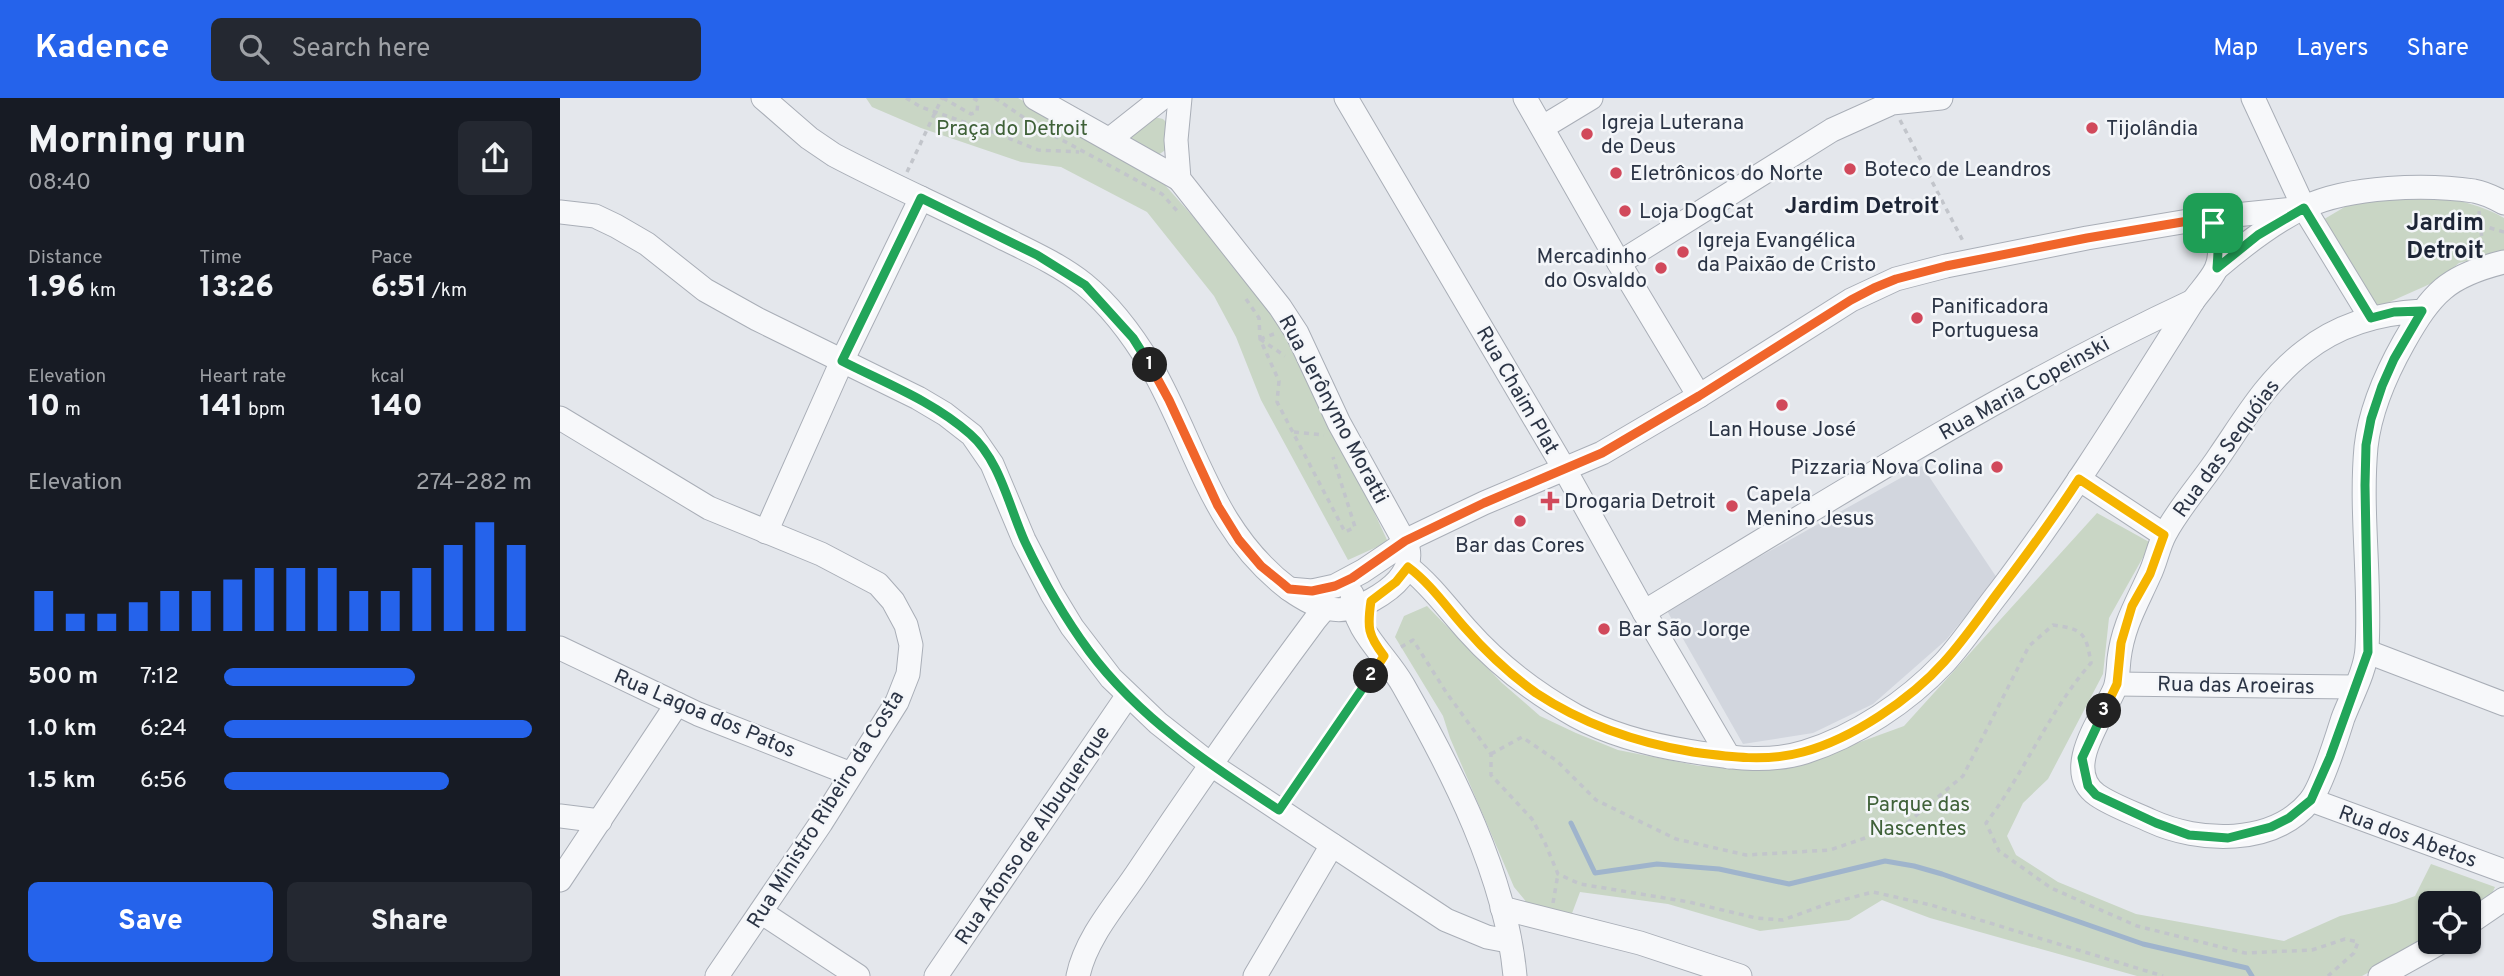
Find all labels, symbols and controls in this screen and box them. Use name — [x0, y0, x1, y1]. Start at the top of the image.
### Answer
search box — [211, 18, 701, 81]
text: Kadence — [35, 28, 169, 70]
icon: search — [235, 30, 273, 68]
text: Search here — [291, 33, 430, 66]
text: Map — [2213, 34, 2258, 64]
text: Layers — [2296, 34, 2368, 64]
text: Share — [2406, 34, 2469, 64]
place label: Igreja Luterana de Deus — [1601, 110, 1744, 161]
park label: Praça do Detroit — [936, 116, 1088, 143]
place label: Tijolândia — [2106, 116, 2198, 143]
text: Morning run — [28, 118, 246, 167]
marker: Tijolândia — [2084, 120, 2100, 136]
button: share — [458, 121, 532, 195]
marker: Igreja Luterana de Deus — [1579, 126, 1595, 142]
place label: Boteco de Leandros — [1864, 157, 2051, 184]
place label: Eletrônicos do Norte — [1630, 161, 1823, 188]
marker: Boteco de Leandros — [1842, 161, 1858, 177]
marker: Eletrônicos do Norte — [1608, 165, 1624, 181]
text: 08:40 — [28, 169, 91, 198]
district label: Jardim Detroit — [1785, 193, 1939, 222]
pin — [2183, 193, 2243, 253]
place label: Loja DogCat — [1639, 199, 1754, 226]
marker: Loja DogCat — [1617, 203, 1633, 219]
icon: arrive — [2194, 204, 2232, 242]
district label: Jardim Detroit — [2406, 209, 2484, 267]
place label: Igreja Evangélica da Paixão de Cristo — [1697, 228, 1876, 279]
place label: Mercadinho do Osvaldo — [1536, 244, 1647, 295]
marker: Igreja Evangélica da Paixão de Cristo — [1675, 244, 1691, 260]
text: Distance — [28, 246, 103, 270]
text: Time — [199, 246, 242, 270]
text: Pace — [371, 246, 412, 270]
marker: Mercadinho do Osvaldo — [1653, 260, 1669, 276]
text: 1.96 — [28, 270, 85, 307]
text: 13:26 — [199, 270, 274, 307]
text: 6:51 — [371, 270, 427, 307]
text: km — [85, 279, 116, 303]
text: /km — [427, 279, 467, 303]
place label: Panificadora Portuguesa — [1931, 294, 2048, 345]
marker: Panificadora Portuguesa — [1909, 310, 1925, 326]
street label: Rua Jerônymo Moratti — [1271, 311, 1394, 509]
street label: Rua Chaim Plat — [1469, 322, 1564, 460]
street label: Rua Maria Copeinski — [1935, 331, 2115, 447]
pin: 1 — [1132, 348, 1168, 382]
text: 1 — [1146, 352, 1153, 376]
text: Elevation — [28, 365, 106, 389]
text: Heart rate — [199, 365, 286, 389]
text: kcal — [371, 365, 404, 389]
street label: Rua das Sequóias — [2168, 374, 2287, 523]
text: 10 — [28, 389, 60, 426]
text: 141 — [199, 389, 244, 426]
text: 140 — [371, 389, 423, 426]
marker: Lan House José — [1774, 397, 1790, 413]
text: m — [60, 398, 81, 422]
text: bpm — [244, 398, 285, 422]
place label: Lan House José — [1708, 417, 1856, 444]
place label: Pizzaria Nova Colina — [1790, 455, 1983, 482]
marker: Pizzaria Nova Colina — [1989, 459, 2005, 475]
text: Elevation — [28, 469, 123, 498]
text: 274–282 m — [416, 469, 532, 498]
place label: Capela Menino Jesus — [1746, 482, 1874, 533]
place label: Drogaria Detroit — [1564, 489, 1716, 516]
marker: Drogaria Detroit — [1542, 493, 1558, 509]
marker: Capela Menino Jesus — [1724, 498, 1740, 514]
marker: Bar das Cores — [1512, 513, 1528, 529]
place label: Bar das Cores — [1455, 533, 1585, 560]
place label: Bar São Jorge — [1618, 617, 1750, 644]
marker: Bar São Jorge — [1596, 621, 1612, 637]
pin: 2 — [1354, 658, 1388, 694]
text: 500 m — [28, 663, 98, 692]
text: 7:12 — [140, 663, 179, 692]
text: 2 — [1365, 663, 1376, 687]
street label: Rua Lagoa dos Patos — [609, 664, 800, 765]
street label: Rua das Aroeiras — [2157, 672, 2315, 701]
street label: Rua Ministro Ribeiro da Costa — [742, 686, 911, 934]
pin: 3 — [2086, 694, 2122, 728]
text: 3 — [2098, 698, 2109, 722]
text: 1.0 km — [28, 715, 97, 744]
text: 6:24 — [140, 715, 187, 744]
street label: Rua Afonso de Albuquerque — [950, 721, 1117, 951]
text: 1.5 km — [28, 767, 96, 796]
text: 6:56 — [140, 767, 187, 796]
park label: Parque das Nascentes — [1866, 792, 1970, 843]
street label: Rua dos Abetos — [2335, 800, 2480, 875]
button: Save — [28, 882, 273, 962]
button: Share — [287, 882, 532, 962]
map controls — [2418, 891, 2481, 954]
button: locate — [2418, 891, 2481, 954]

